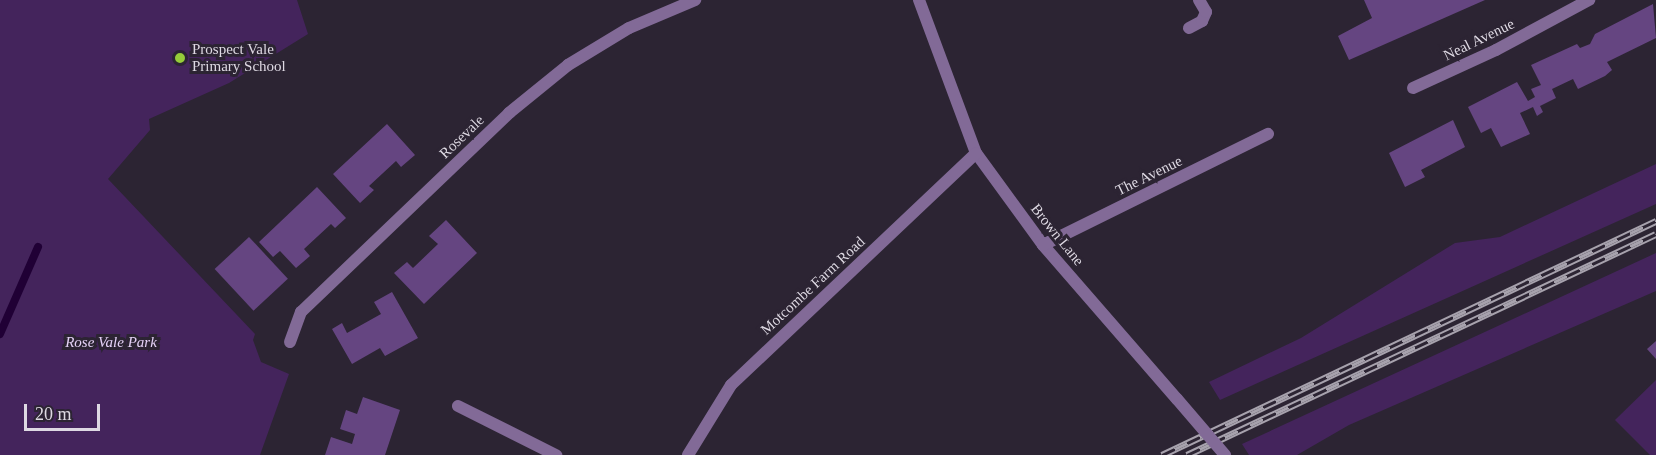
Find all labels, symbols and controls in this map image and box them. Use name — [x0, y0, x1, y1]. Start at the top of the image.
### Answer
street label: Neal Avenue — [1440, 15, 1518, 65]
place label: Prospect Vale Primary School — [192, 40, 286, 75]
marker: Prospect Vale Primary School — [173, 51, 187, 65]
street label: Rosevale — [436, 111, 488, 163]
street label: The Avenue — [1112, 152, 1186, 200]
street label: Brown Lane — [1027, 200, 1087, 270]
street label: Motcombe Farm Road — [757, 233, 869, 339]
park label: Rose Vale Park — [65, 334, 157, 352]
scale bar — [27, 392, 104, 430]
text: 20 m — [35, 404, 72, 424]

